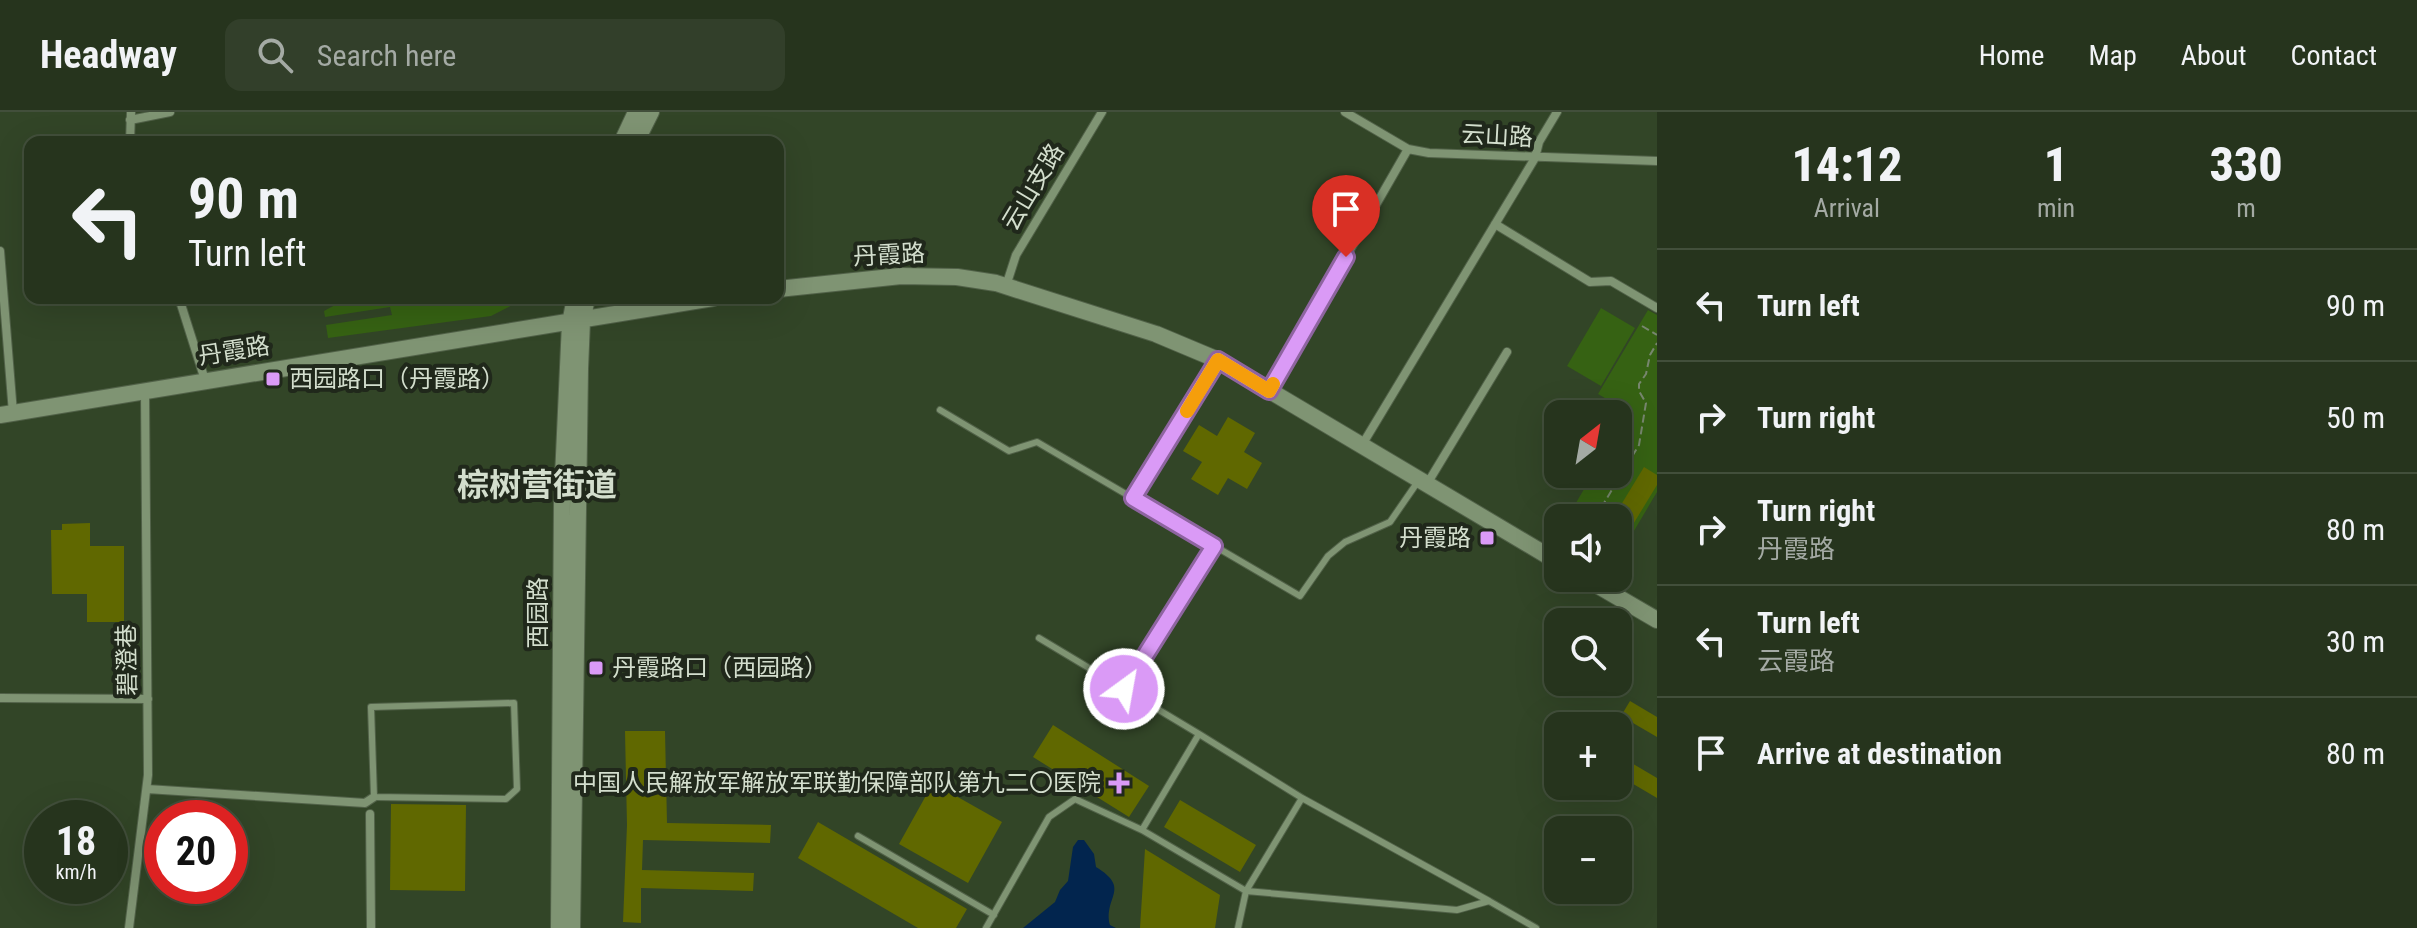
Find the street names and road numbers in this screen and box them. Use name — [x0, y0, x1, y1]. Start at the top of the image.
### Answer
street label: 云山路 — [1460, 120, 1534, 152]
street label: 云山支路 — [996, 139, 1070, 235]
street label: 丹霞路 — [852, 239, 926, 271]
street label: 丹霞路 — [196, 332, 272, 370]
street label: 西园路 — [524, 577, 552, 649]
street label: 碧澄巷 — [112, 624, 142, 696]

